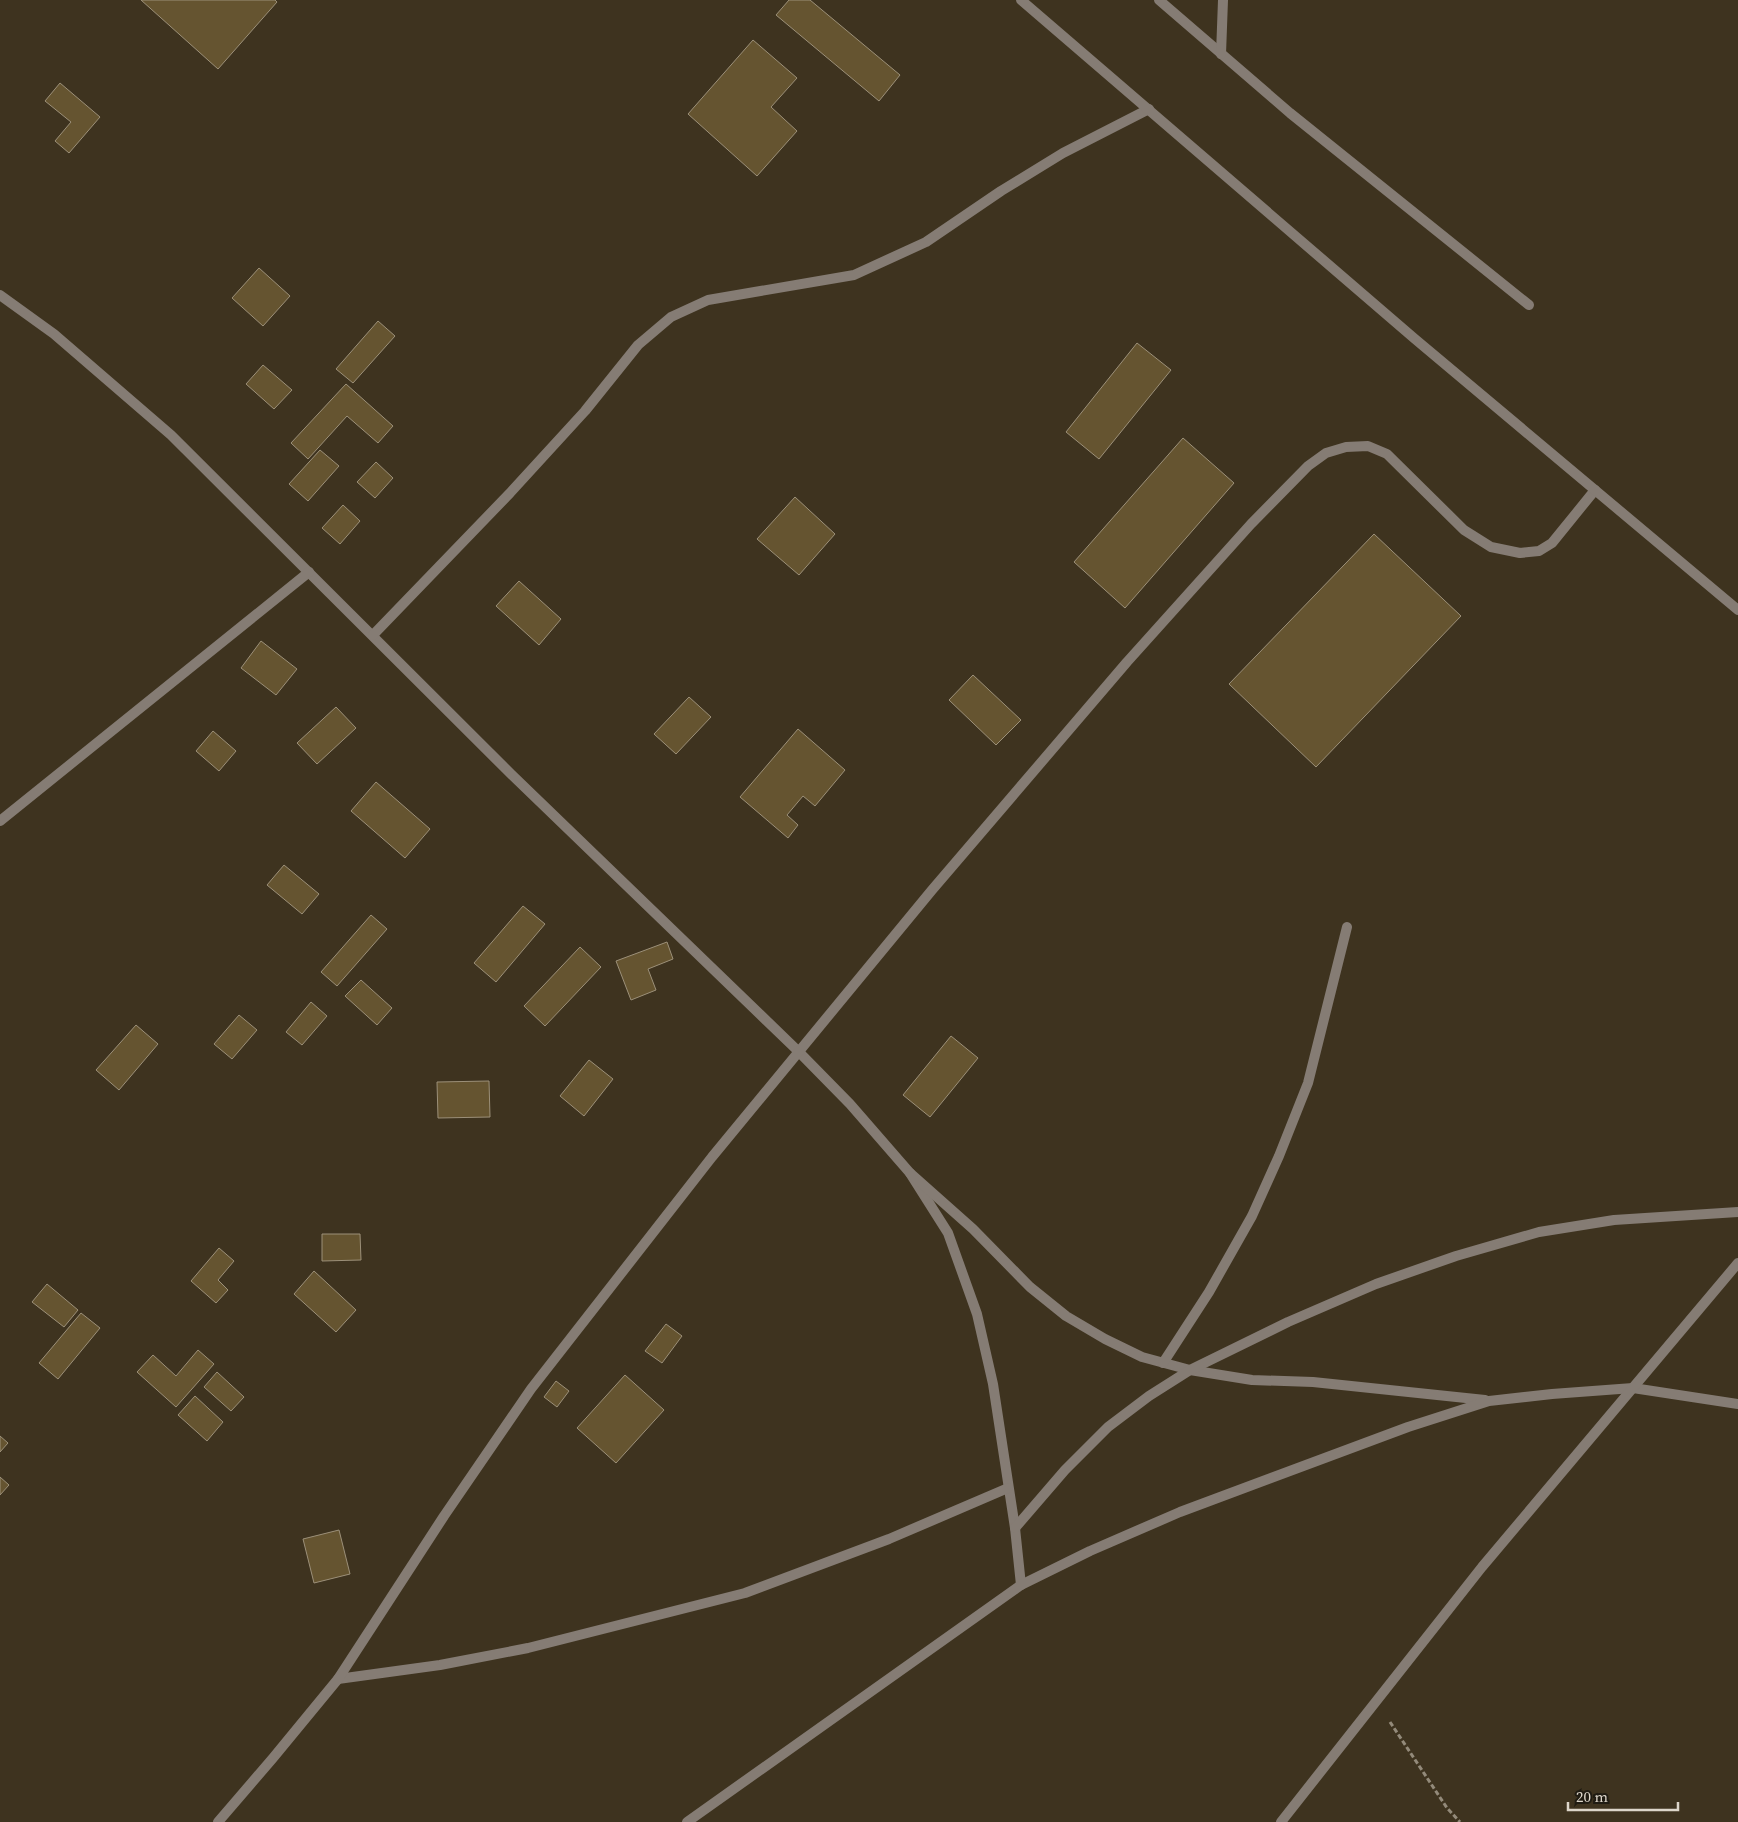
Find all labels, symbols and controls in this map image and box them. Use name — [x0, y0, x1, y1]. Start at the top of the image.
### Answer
scale bar — [1568, 1780, 1678, 1812]
text: 20 m — [1576, 1786, 1608, 1807]

